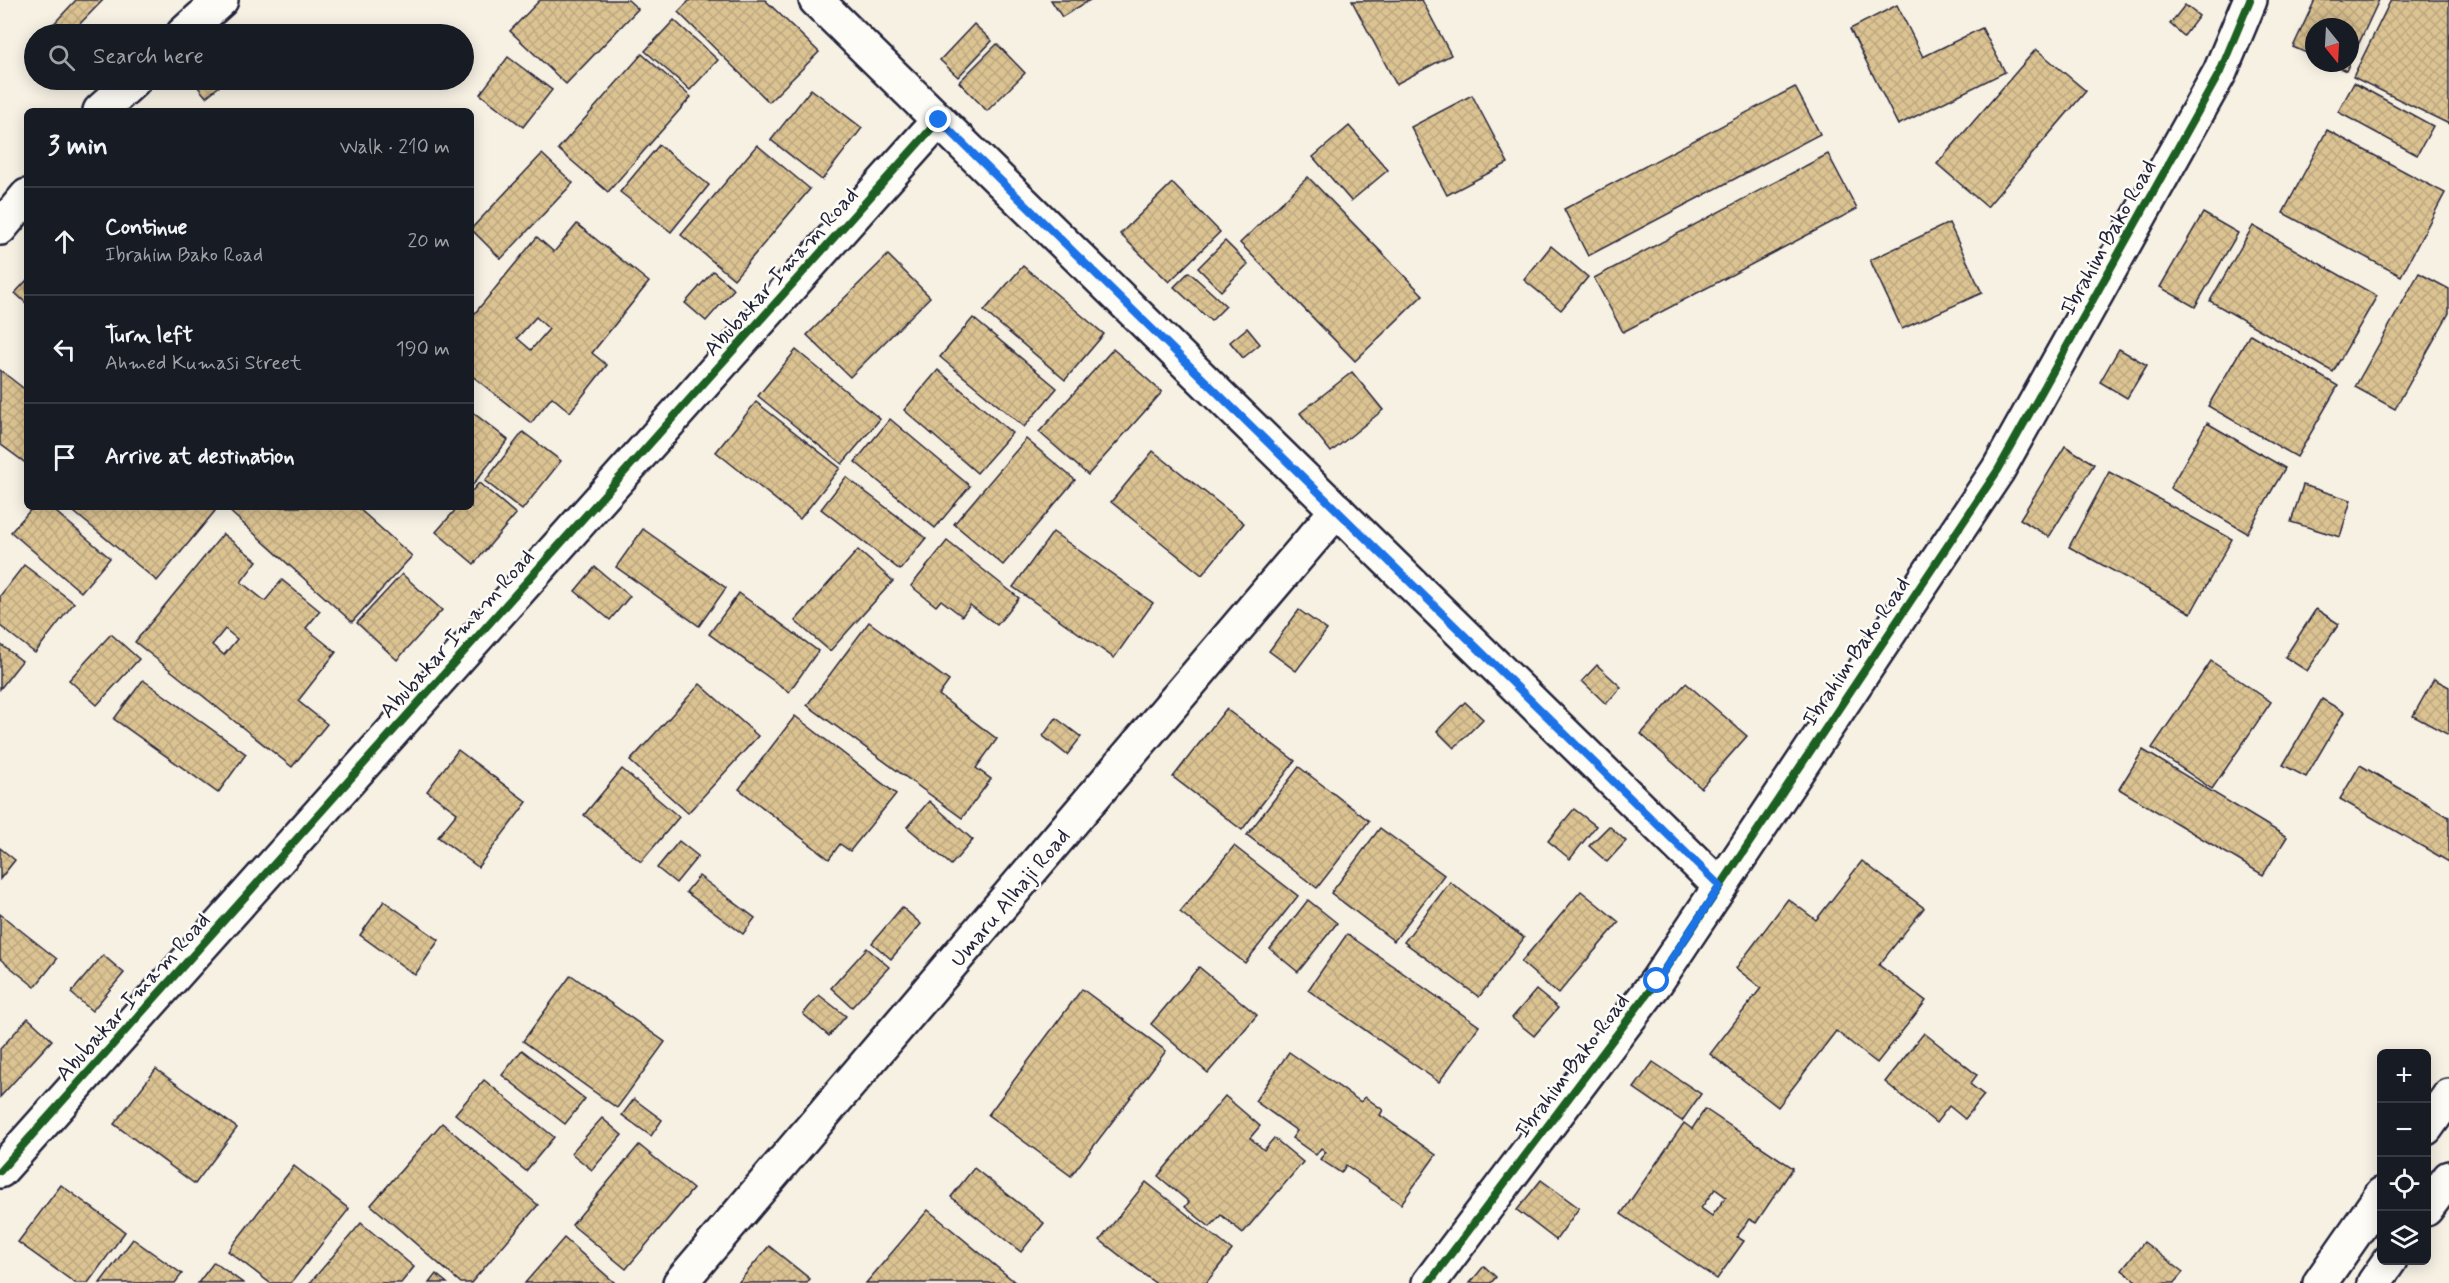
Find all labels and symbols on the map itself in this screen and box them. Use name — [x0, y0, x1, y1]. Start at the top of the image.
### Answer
north arrow — [2305, 18, 2359, 72]
route end — [925, 106, 951, 132]
street label: Ibrahim Bako Road — [2054, 155, 2163, 321]
street label: Abubakar Imam Road — [698, 182, 865, 363]
street label: Abubakar Imam Road — [374, 544, 541, 725]
street label: Ibrahim Bako Road — [1796, 572, 1917, 732]
street label: Umaru Alhaji Road — [944, 823, 1077, 973]
street label: Abubakar Imam Road — [50, 907, 217, 1088]
route start — [1643, 967, 1669, 993]
street label: Ibrahim Bako Road — [1509, 988, 1636, 1144]

